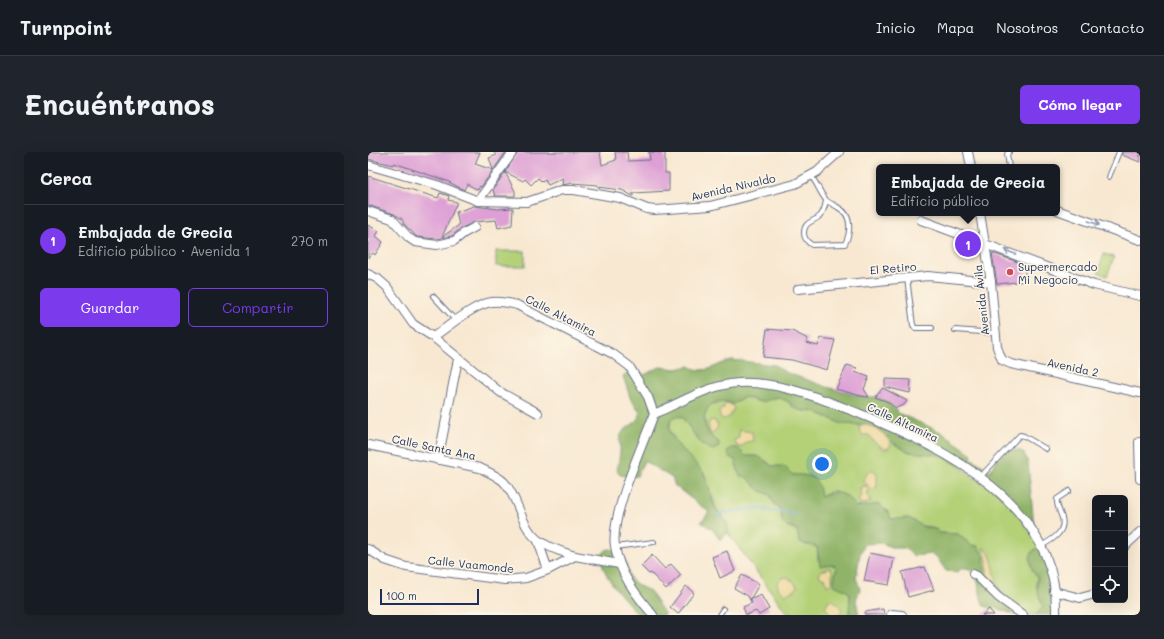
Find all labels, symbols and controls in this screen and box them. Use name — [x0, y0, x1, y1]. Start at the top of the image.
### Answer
text: Turnpoint — [20, 15, 112, 40]
text: Inicio — [876, 18, 915, 37]
text: Mapa — [937, 18, 974, 37]
text: Nosotros — [996, 18, 1058, 37]
text: Contacto — [1080, 18, 1144, 37]
button: Cómo llegar — [1020, 85, 1140, 124]
text: Encuéntranos — [24, 86, 215, 122]
popup — [876, 164, 1060, 216]
text: Cerca — [40, 167, 92, 189]
street label: Avenida Nivaldo — [689, 170, 777, 204]
text: Embajada de Grecia — [891, 172, 1045, 192]
text: Edificio público — [891, 192, 989, 209]
one-way arrow — [1087, 220, 1099, 228]
text: Embajada de Grecia — [78, 222, 233, 242]
pin: 1 — [955, 229, 981, 259]
text: 1 — [50, 232, 56, 249]
text: 270 m — [291, 232, 328, 249]
text: Edificio público · Avenida 1 — [78, 242, 250, 259]
one-way arrow — [1005, 248, 1017, 256]
street label: El Retiro — [869, 258, 917, 278]
place label: Supermercado Mi Negocio — [1018, 259, 1098, 287]
street label: Avenida Ávila — [970, 264, 992, 336]
marker: Supermercado Mi Negocio — [1005, 267, 1015, 277]
button: Guardar — [40, 288, 180, 327]
button: Compartir — [188, 288, 328, 327]
street label: Calle Altamira — [523, 291, 599, 339]
street label: Avenida 2 — [1046, 354, 1100, 380]
street label: Calle Altamira — [865, 399, 941, 445]
street label: Calle Santa Ana — [391, 431, 477, 463]
your location — [812, 454, 832, 474]
map controls — [1092, 495, 1128, 603]
button: + — [1092, 495, 1128, 531]
button: − — [1092, 531, 1128, 567]
street label: Calle Vaamonde — [427, 552, 515, 576]
button: locate — [1092, 567, 1128, 603]
scale bar — [380, 587, 479, 606]
text: 100 m — [386, 588, 417, 603]

